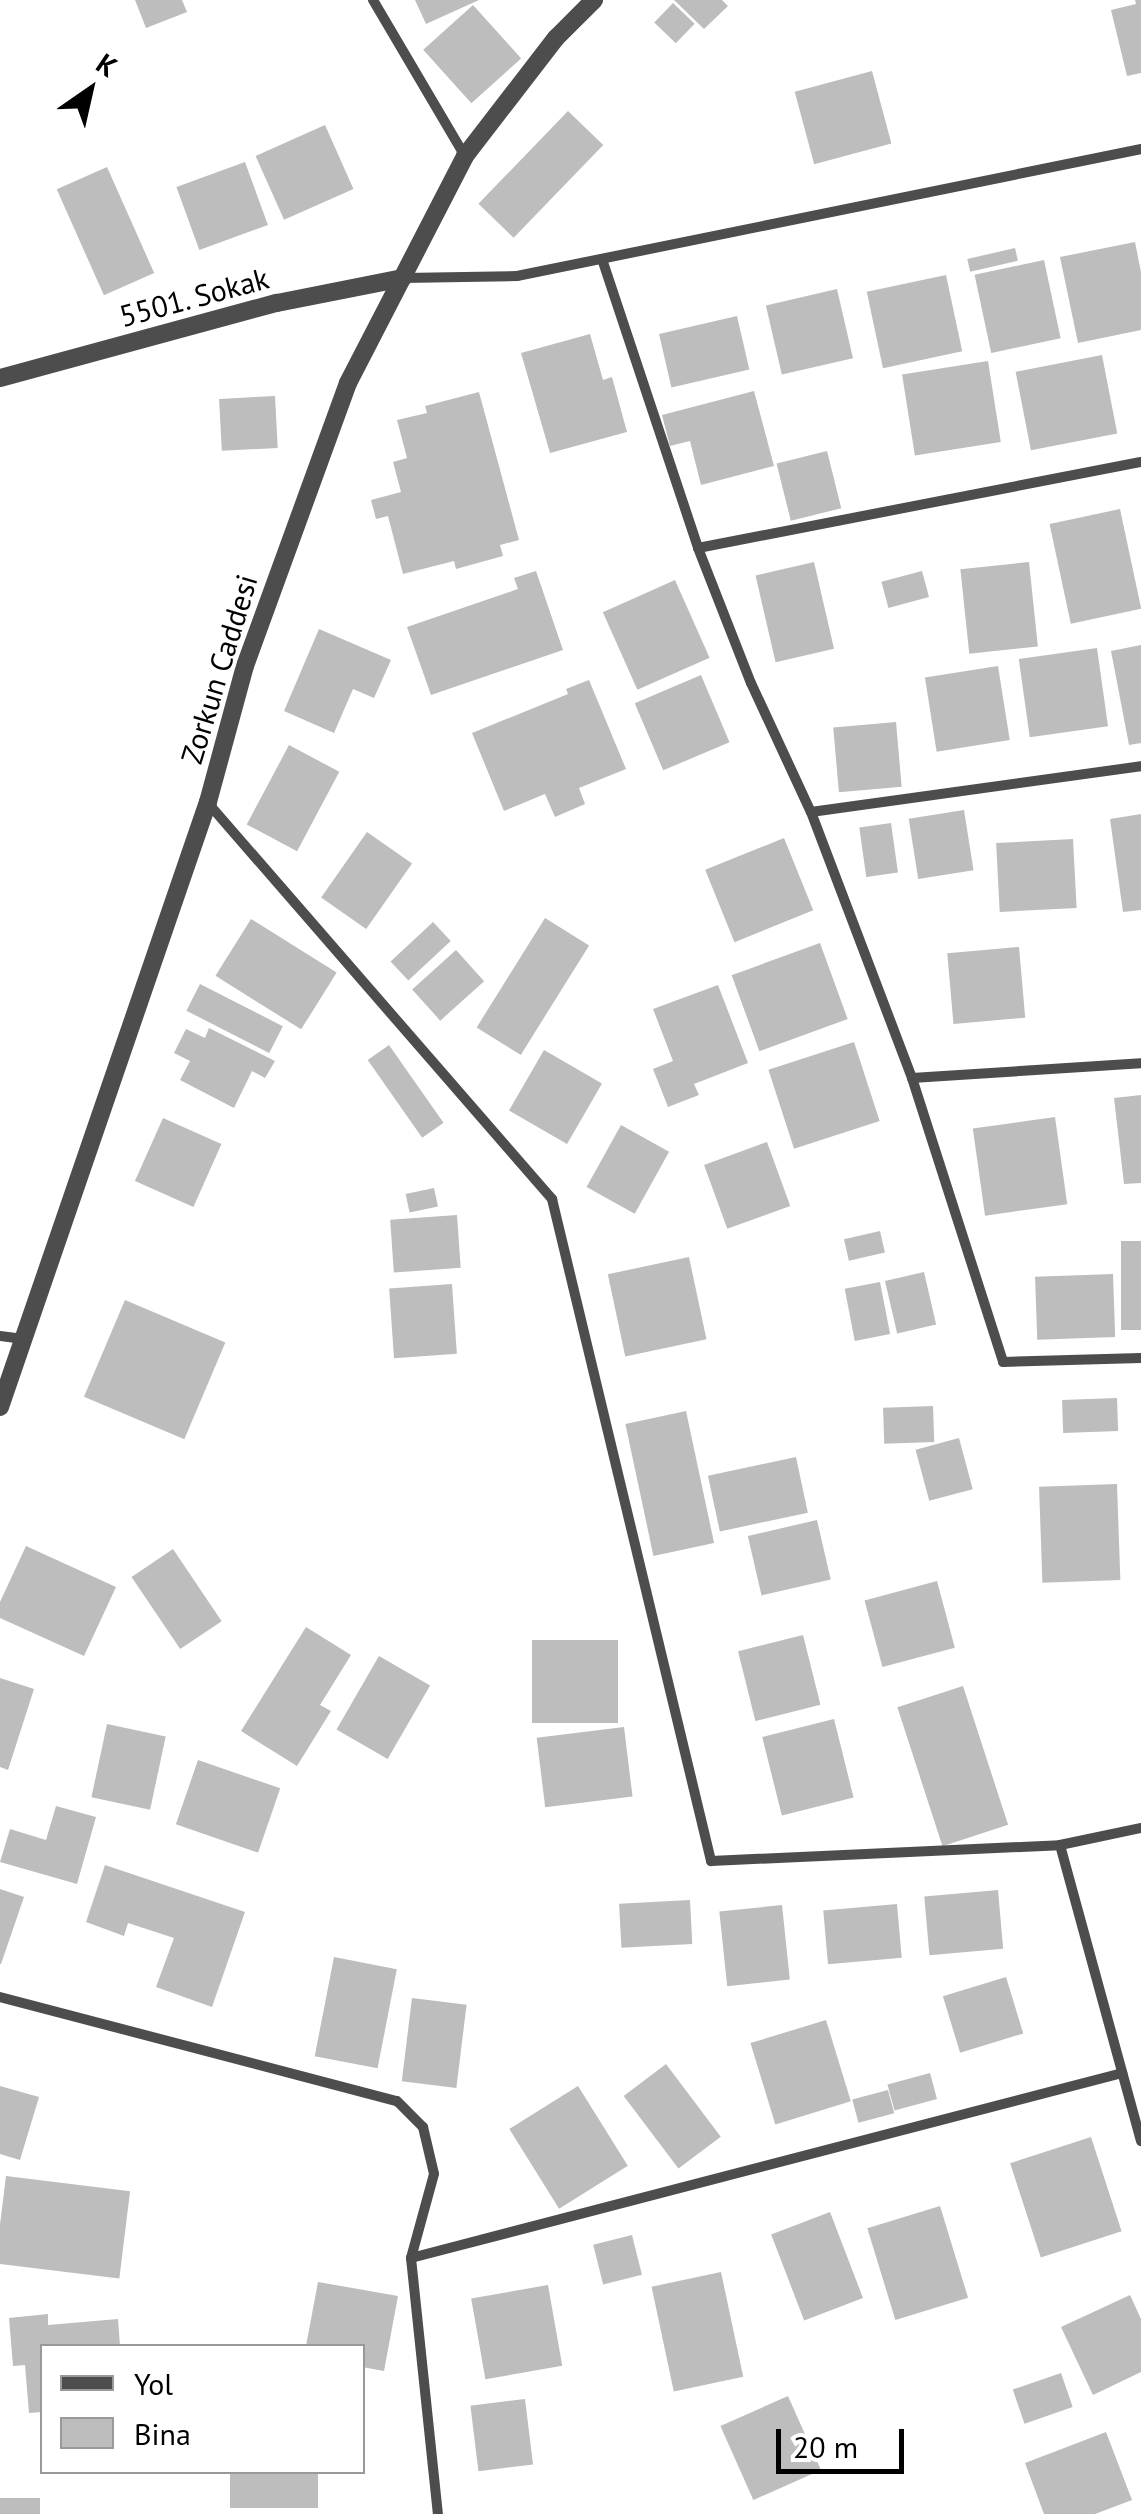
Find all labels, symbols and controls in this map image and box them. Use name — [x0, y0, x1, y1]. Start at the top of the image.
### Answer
north arrow — [40, 40, 140, 140]
text: K — [90, 45, 125, 85]
street label: 5501. Sokak — [114, 259, 274, 335]
street label: Zorkun Caddesi — [173, 570, 265, 768]
legend — [40, 2344, 365, 2474]
text: Yol — [134, 2364, 173, 2403]
scale bar — [781, 2409, 908, 2471]
text: Bina — [134, 2414, 191, 2453]
text: 20 m — [793, 2427, 858, 2466]

